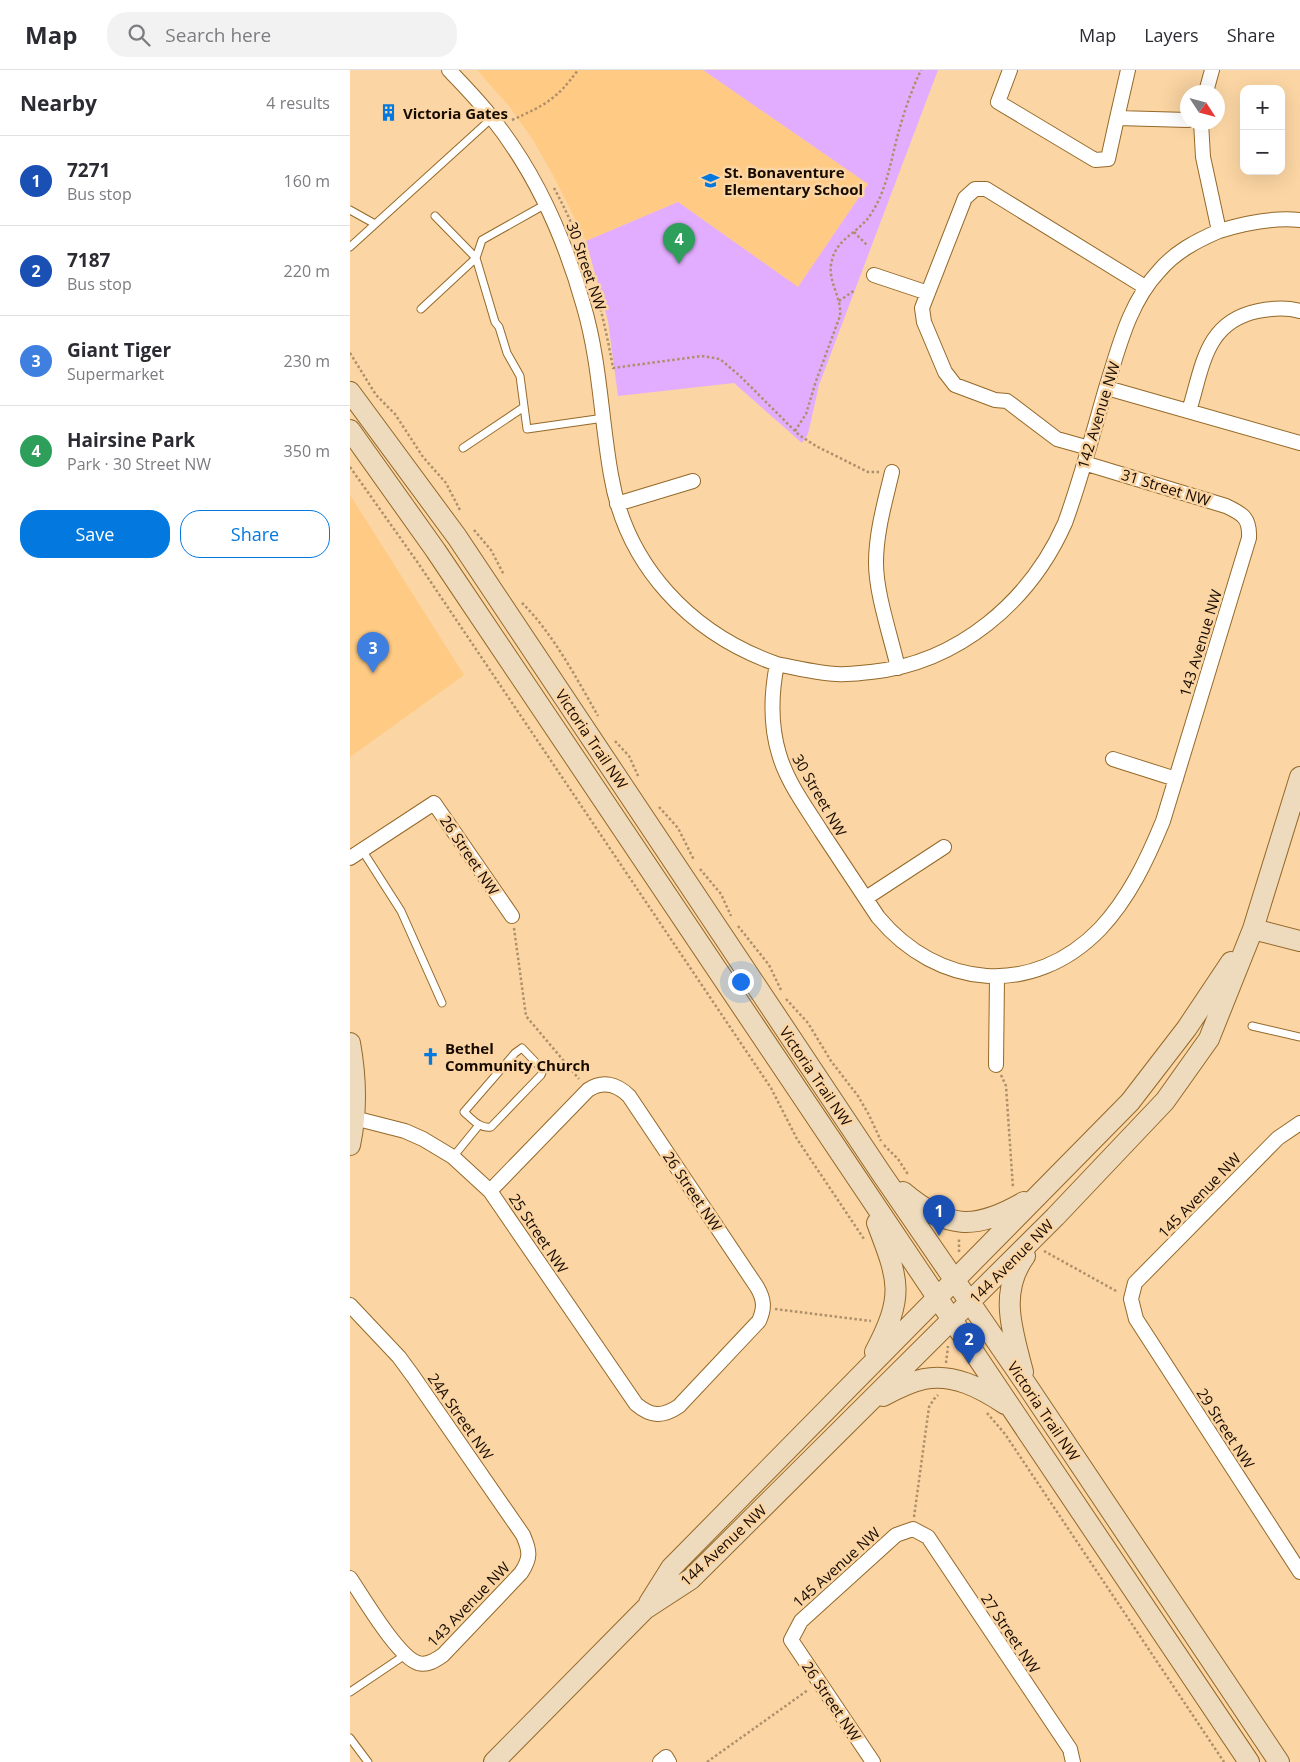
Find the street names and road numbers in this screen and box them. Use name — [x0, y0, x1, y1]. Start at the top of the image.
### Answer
street label: 30 Street NW — [563, 219, 611, 313]
street label: 142 Avenue NW — [1072, 359, 1124, 471]
street label: 31 Street NW — [1119, 464, 1213, 510]
street label: 143 Avenue NW — [1174, 587, 1226, 699]
street label: Victoria Trail NW — [551, 685, 633, 793]
street label: 30 Street NW — [788, 750, 852, 840]
street label: 26 Street NW — [436, 811, 504, 899]
street label: Victoria Trail NW — [775, 1022, 857, 1130]
street label: 26 Street NW — [659, 1147, 727, 1235]
street label: 145 Avenue NW — [1153, 1148, 1245, 1242]
street label: 25 Street NW — [505, 1189, 573, 1277]
street label: 144 Avenue NW — [965, 1215, 1057, 1307]
street label: Victoria Trail NW — [1003, 1357, 1085, 1465]
street label: 24A Street NW — [424, 1369, 498, 1463]
street label: 29 Street NW — [1193, 1384, 1260, 1472]
street label: 144 Avenue NW — [676, 1500, 770, 1590]
street label: 145 Avenue NW — [788, 1522, 884, 1612]
street label: 143 Avenue NW — [422, 1557, 514, 1651]
street label: 27 Street NW — [977, 1589, 1045, 1677]
street label: 26 Street NW — [798, 1657, 866, 1745]

